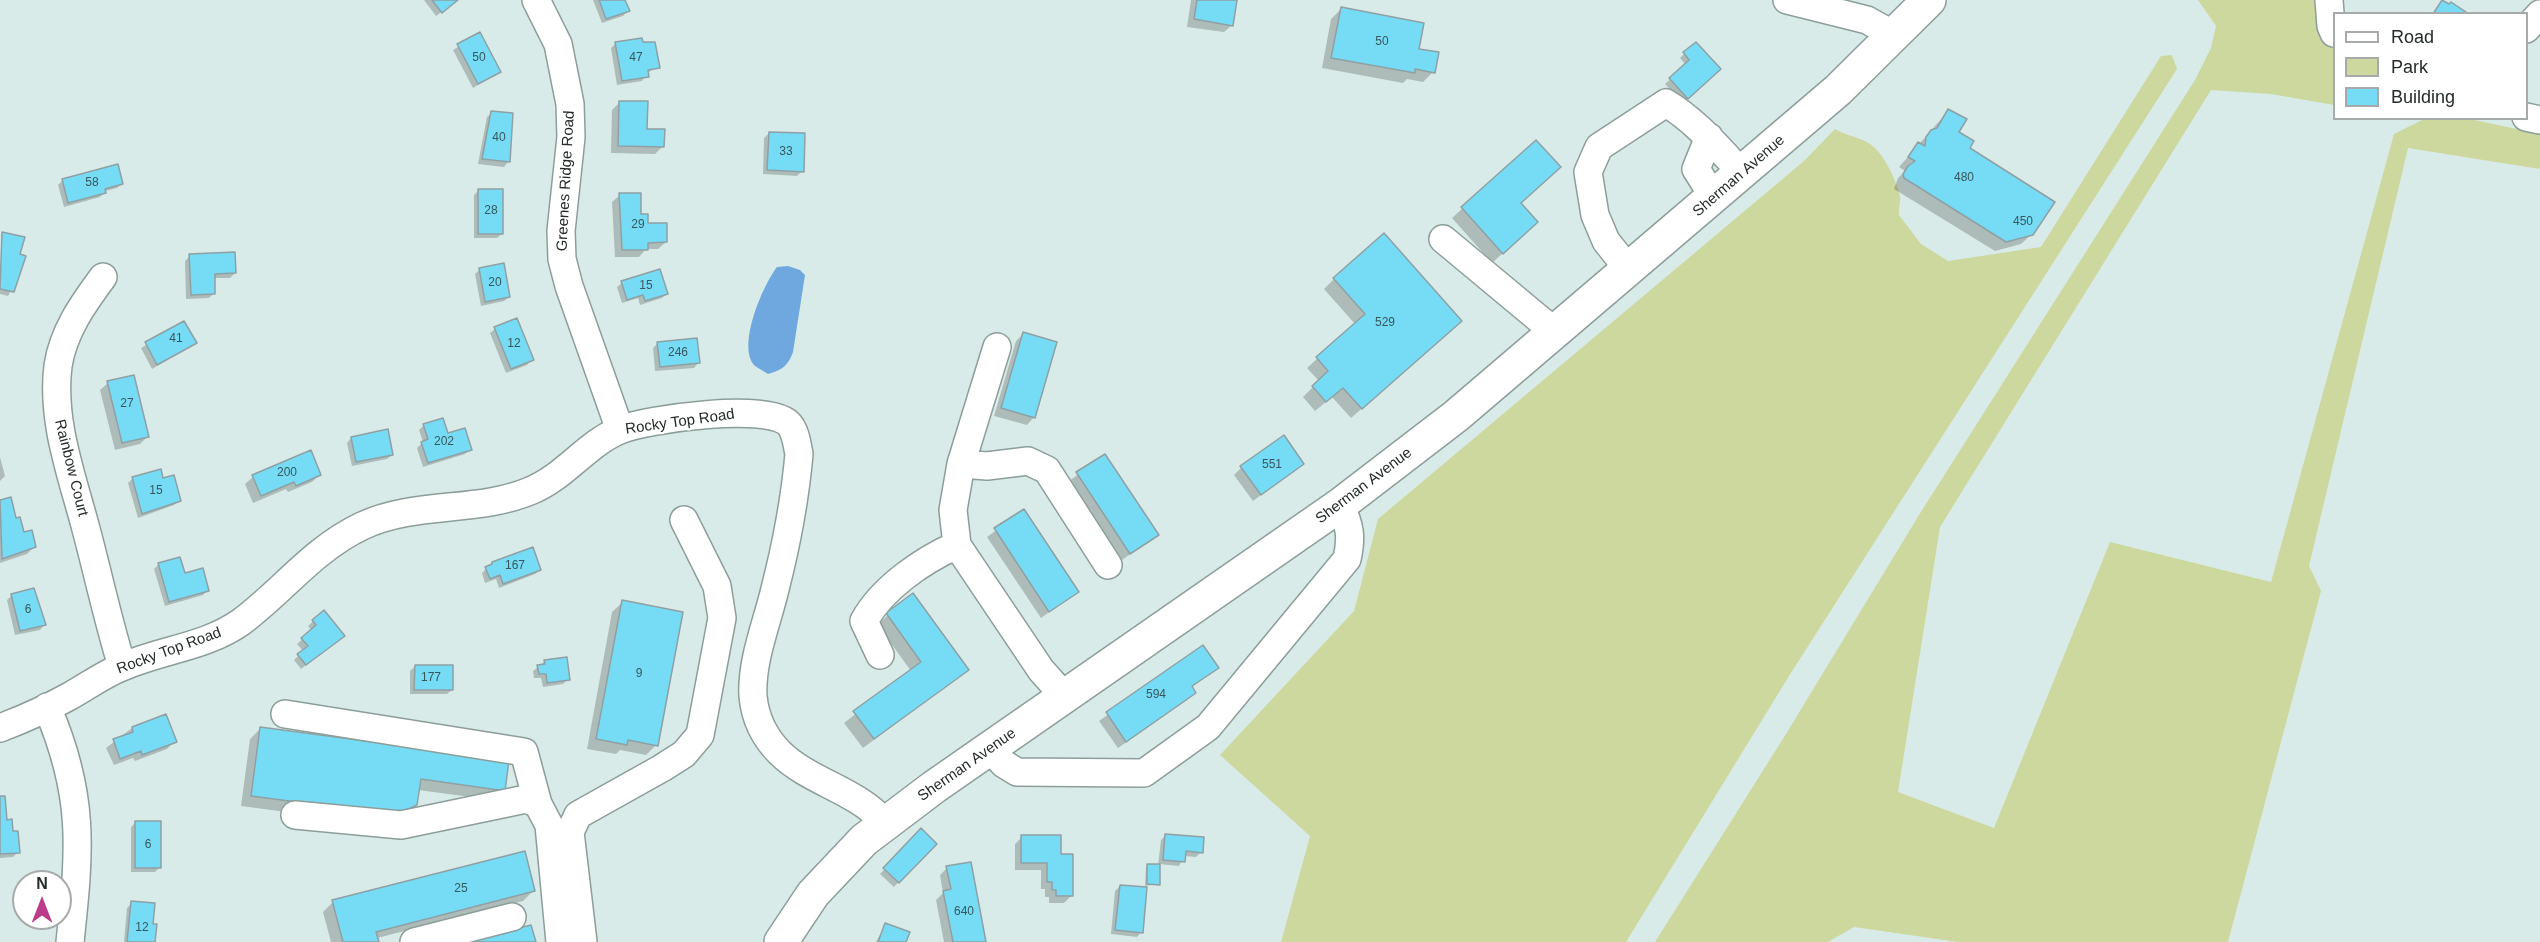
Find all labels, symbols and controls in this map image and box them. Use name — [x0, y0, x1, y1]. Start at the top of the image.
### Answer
legend — [2333, 12, 2528, 120]
text: Road — [2391, 27, 2434, 47]
house number: 50 — [1375, 35, 1389, 49]
house number: 50 — [472, 51, 486, 65]
house number: 47 — [629, 51, 643, 65]
text: Park — [2391, 57, 2428, 77]
text: Building — [2391, 87, 2455, 107]
street label: Greenes Ridge Road — [553, 110, 579, 252]
house number: 40 — [492, 131, 506, 145]
street label: Sherman Avenue — [1689, 131, 1789, 221]
house number: 33 — [779, 145, 793, 159]
house number: 480 — [1954, 171, 1974, 185]
house number: 58 — [85, 176, 99, 190]
house number: 28 — [484, 204, 498, 218]
house number: 450 — [2013, 215, 2033, 229]
house number: 29 — [631, 218, 645, 232]
house number: 20 — [488, 276, 502, 290]
house number: 15 — [639, 279, 653, 293]
house number: 529 — [1375, 316, 1395, 330]
house number: 41 — [169, 332, 183, 346]
house number: 12 — [507, 337, 521, 351]
house number: 246 — [668, 346, 688, 360]
house number: 27 — [120, 397, 134, 411]
street label: Rocky Top Road — [624, 405, 736, 439]
street label: Rainbow Court — [50, 418, 92, 518]
house number: 202 — [434, 435, 454, 449]
street label: Sherman Avenue — [1312, 444, 1416, 528]
house number: 551 — [1262, 458, 1282, 472]
house number: 200 — [277, 466, 297, 480]
house number: 15 — [149, 484, 163, 498]
house number: 167 — [505, 559, 525, 573]
house number: 6 — [25, 603, 31, 617]
street label: Rocky Top Road — [114, 624, 224, 678]
house number: 9 — [636, 667, 642, 681]
house number: 177 — [421, 671, 441, 685]
house number: 594 — [1146, 688, 1166, 702]
street label: Sherman Avenue — [914, 724, 1020, 806]
house number: 6 — [145, 838, 151, 852]
north arrow — [12, 870, 72, 930]
text: N — [36, 875, 48, 892]
house number: 25 — [454, 882, 468, 896]
house number: 640 — [954, 905, 974, 919]
house number: 12 — [135, 921, 149, 935]

